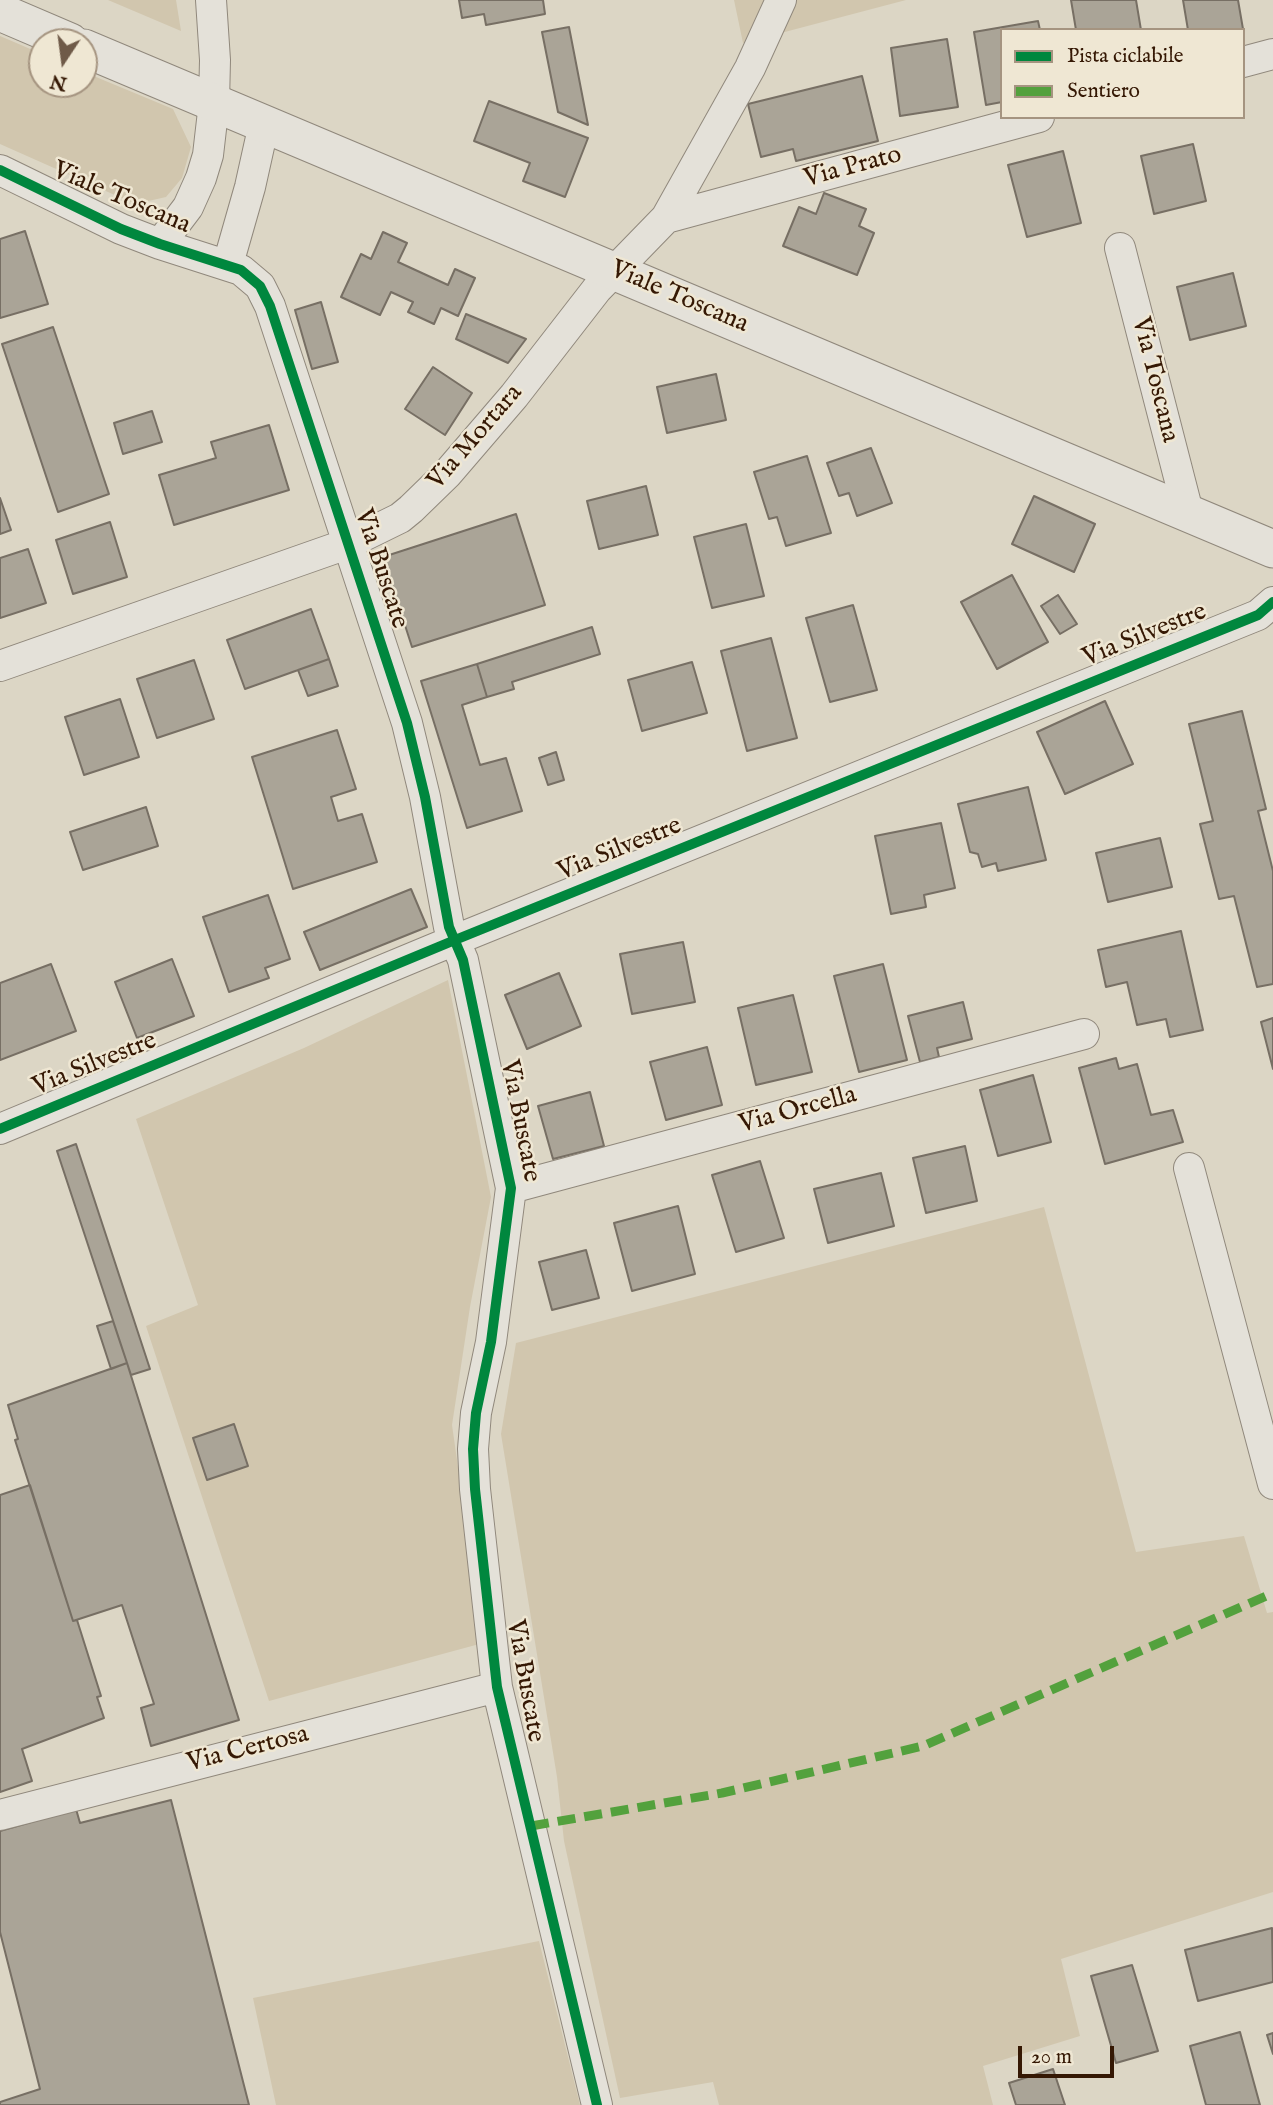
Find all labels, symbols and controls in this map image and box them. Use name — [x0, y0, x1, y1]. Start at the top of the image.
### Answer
north arrow — [28, 28, 98, 98]
legend — [1000, 28, 1245, 119]
text: Pista ciclabile — [1067, 43, 1183, 70]
text: N — [48, 68, 69, 95]
text: Sentiero — [1067, 78, 1140, 105]
street label: Via Prato — [801, 140, 905, 196]
street label: Viale Toscana — [47, 156, 195, 242]
street label: Viale Toscana — [605, 255, 753, 341]
street label: Via Toscana — [1123, 314, 1185, 446]
street label: Via Mortara — [422, 379, 530, 497]
street label: Via Buscate — [346, 505, 414, 633]
street label: Via Silvestre — [1079, 597, 1211, 675]
street label: Via Silvestre — [554, 811, 686, 889]
street label: Via Silvestre — [29, 1026, 161, 1104]
street label: Via Buscate — [492, 1057, 546, 1185]
street label: Via Orcella — [736, 1080, 860, 1142]
street label: Via Buscate — [498, 1617, 550, 1745]
street label: Via Certosa — [184, 1720, 312, 1780]
scale bar — [1021, 2032, 1117, 2076]
text: 20 m — [1031, 2044, 1072, 2071]

